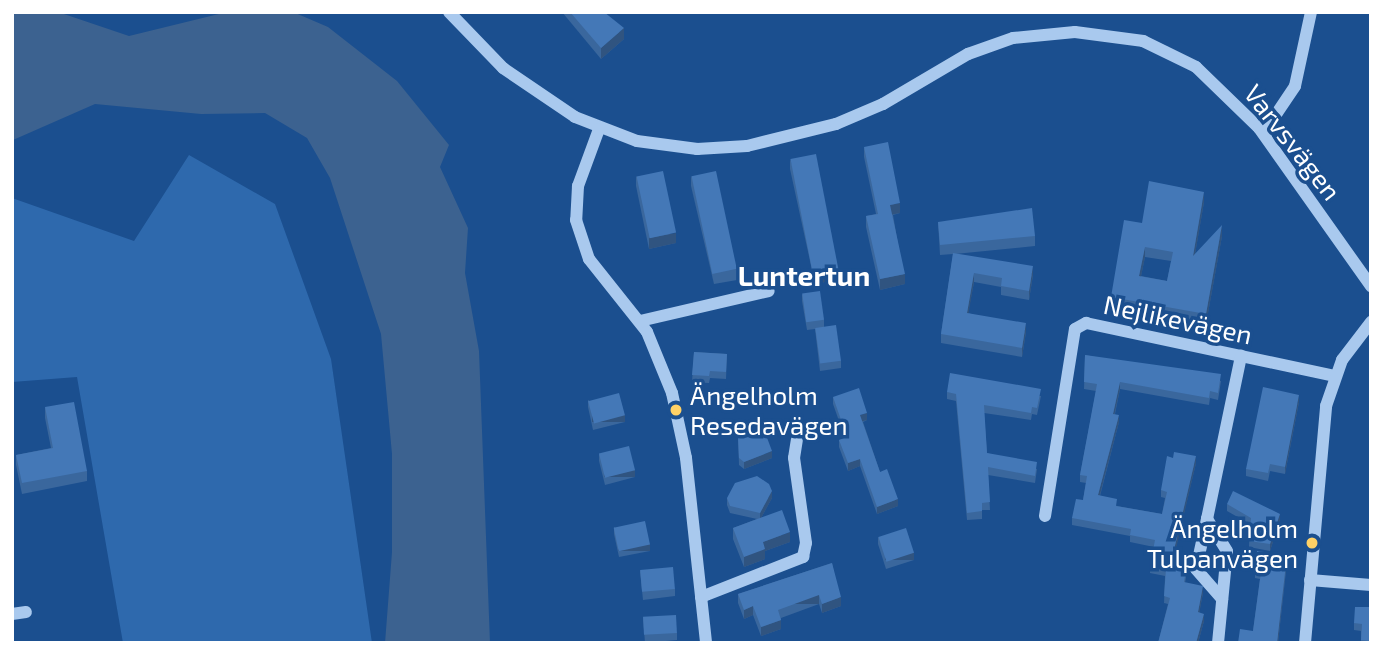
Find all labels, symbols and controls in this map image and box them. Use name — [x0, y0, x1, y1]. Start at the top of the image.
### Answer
street label: Varvsvägen — [1238, 78, 1348, 206]
district label: Luntertun — [738, 258, 870, 292]
street label: Nejlikevägen — [1101, 288, 1255, 350]
place label: Ängelholm Resedavägen — [690, 379, 848, 440]
marker: Ängelholm Resedavägen — [668, 402, 684, 418]
place label: Ängelholm Tulpanvägen — [1147, 512, 1298, 574]
marker: Ängelholm Tulpanvägen — [1304, 535, 1320, 551]

